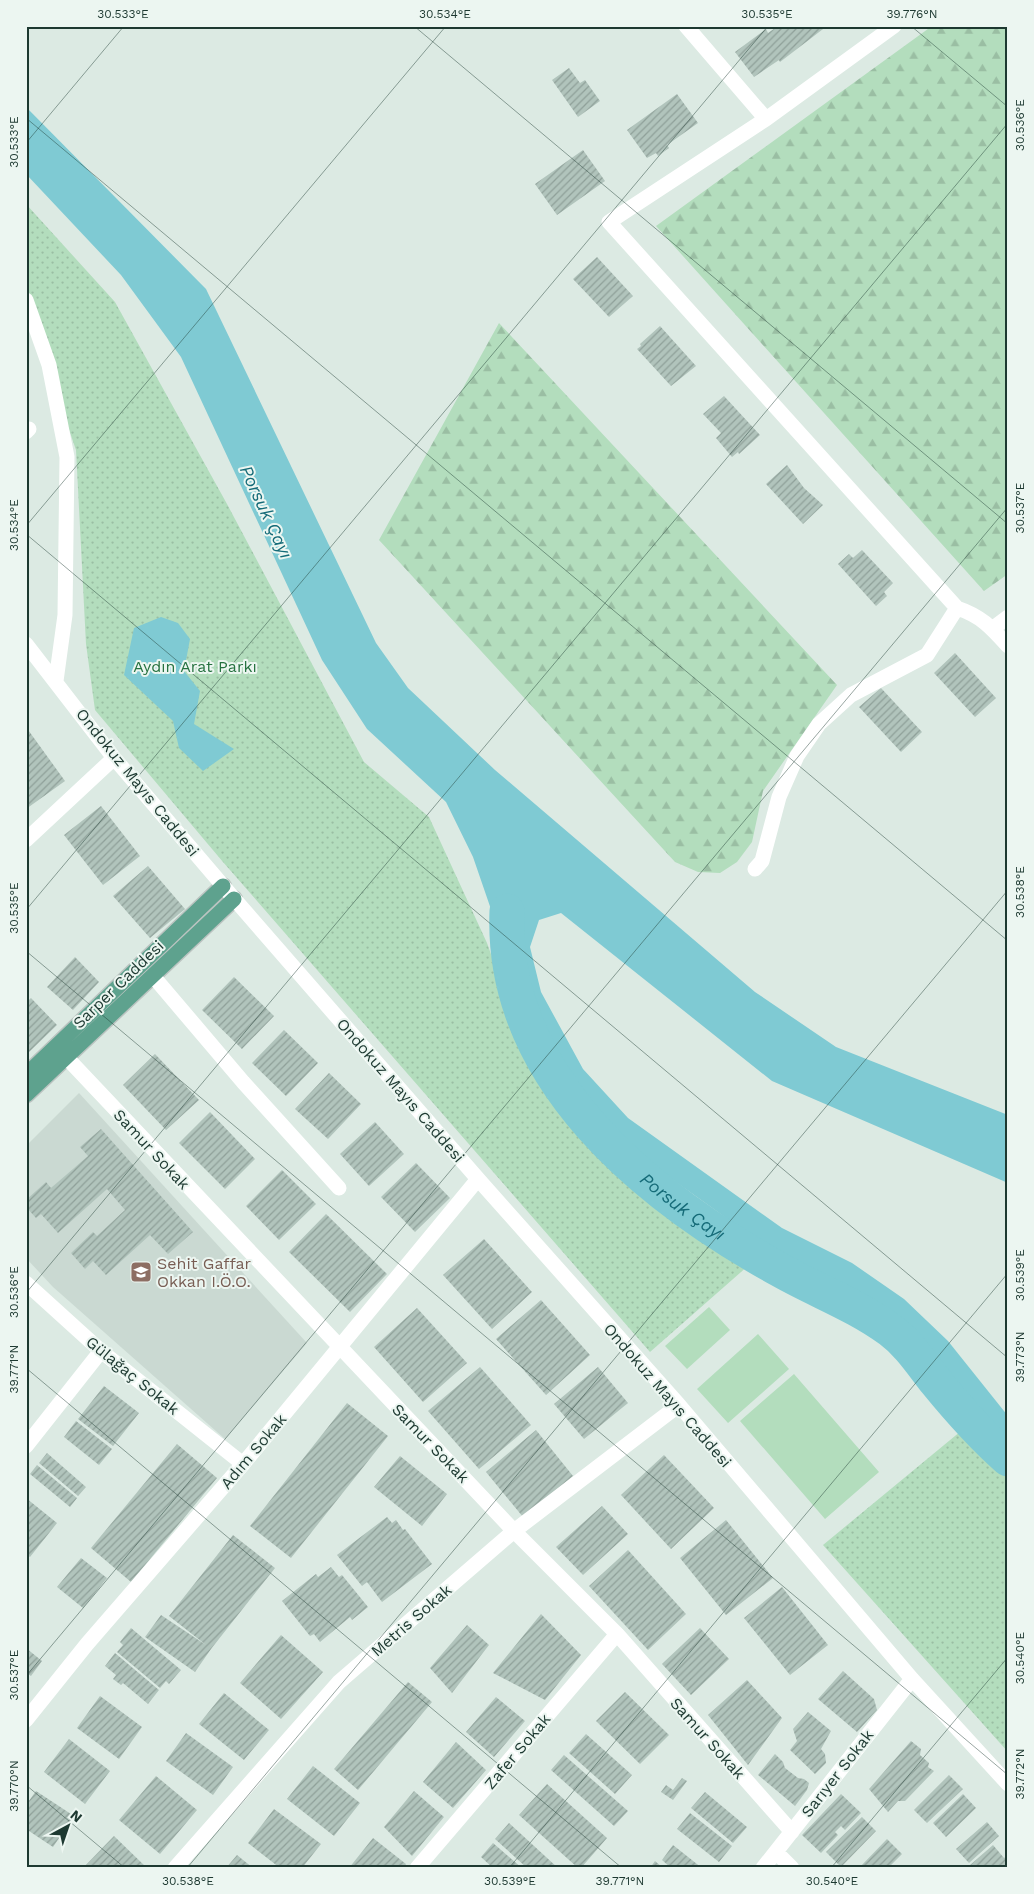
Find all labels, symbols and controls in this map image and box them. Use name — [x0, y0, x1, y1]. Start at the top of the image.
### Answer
text: 30.533°E — [97, 7, 149, 21]
text: 30.534°E — [419, 7, 471, 21]
text: 30.535°E — [741, 7, 793, 21]
text: 39.776°N — [886, 7, 938, 21]
text: 30.536°E — [1013, 99, 1027, 151]
text: 30.533°E — [7, 116, 21, 168]
water label: Porsuk Çayı — [236, 462, 297, 562]
text: 30.537°E — [1013, 482, 1027, 533]
text: 30.534°E — [7, 499, 21, 551]
park label: Aydın Arat Parkı — [133, 657, 257, 676]
street label: Ondokuz Mayıs Caddesi — [72, 704, 203, 860]
text: 30.538°E — [1013, 866, 1027, 918]
text: 30.535°E — [7, 882, 21, 934]
street label: Sarper Caddesi — [69, 936, 168, 1032]
street label: Ondokuz Mayıs Caddesi — [333, 1014, 468, 1166]
street label: Samur Sokak — [110, 1105, 194, 1193]
water label: Porsuk Çayı — [636, 1168, 729, 1245]
text: 30.539°E — [1013, 1249, 1027, 1301]
place label: Sehit Gaffar Okkan I.Ö.O. — [157, 1254, 252, 1291]
school or university icon: Sehit Gaffar Okkan I.Ö.O. — [129, 1260, 153, 1284]
text: 30.536°E — [7, 1266, 21, 1318]
street label: Ondokuz Mayıs Caddesi — [600, 1319, 735, 1471]
text: 39.773°N — [1013, 1331, 1027, 1383]
street label: Gülağaç Sokak — [82, 1332, 183, 1419]
text: 39.771°N — [7, 1345, 21, 1393]
street label: Samur Sokak — [388, 1400, 473, 1487]
street label: Adım Sokak — [216, 1410, 290, 1493]
street label: Metris Sokak — [367, 1580, 456, 1661]
text: 30.540°E — [1013, 1631, 1027, 1684]
text: 30.537°E — [7, 1649, 21, 1700]
street label: Samur Sokak — [666, 1694, 749, 1783]
street label: Zafer Sokak — [480, 1710, 555, 1793]
street label: Sarıyer Sokak — [797, 1726, 877, 1821]
text: 39.772°N — [1013, 1748, 1027, 1800]
text: 39.770°N — [7, 1760, 21, 1812]
north arrow — [42, 1802, 92, 1852]
text: N — [67, 1807, 85, 1826]
text: 30.538°E — [162, 1874, 214, 1888]
text: 30.539°E — [484, 1874, 536, 1888]
text: 39.771°N — [596, 1874, 644, 1888]
text: 30.540°E — [806, 1874, 859, 1888]

